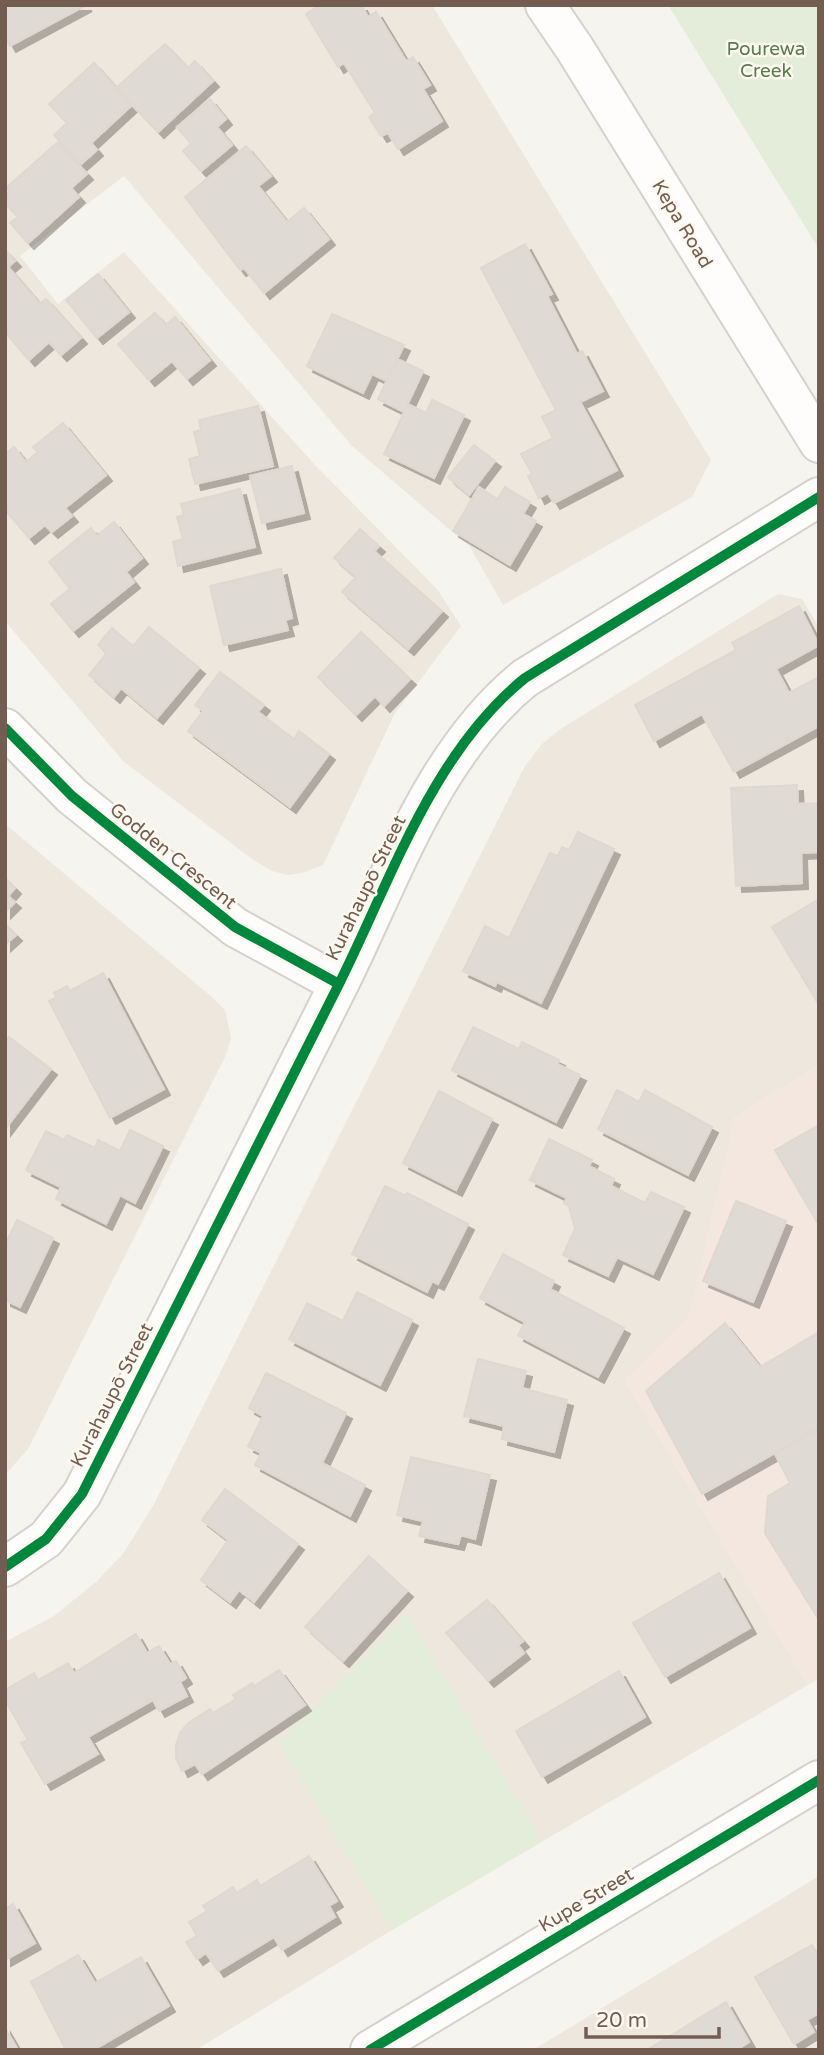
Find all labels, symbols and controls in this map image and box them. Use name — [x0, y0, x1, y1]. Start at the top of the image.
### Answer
park label: Pourewa Creek — [727, 38, 805, 82]
street label: Kepa Road — [647, 176, 717, 272]
street label: Godden Crescent — [105, 798, 241, 914]
street label: Kurahaupō Street — [321, 812, 411, 964]
street label: Kurahaupō Street — [66, 1319, 158, 1471]
street label: Kupe Street — [535, 1863, 637, 1937]
scale bar — [586, 1996, 719, 2040]
text: 20 m — [596, 2008, 647, 2033]

